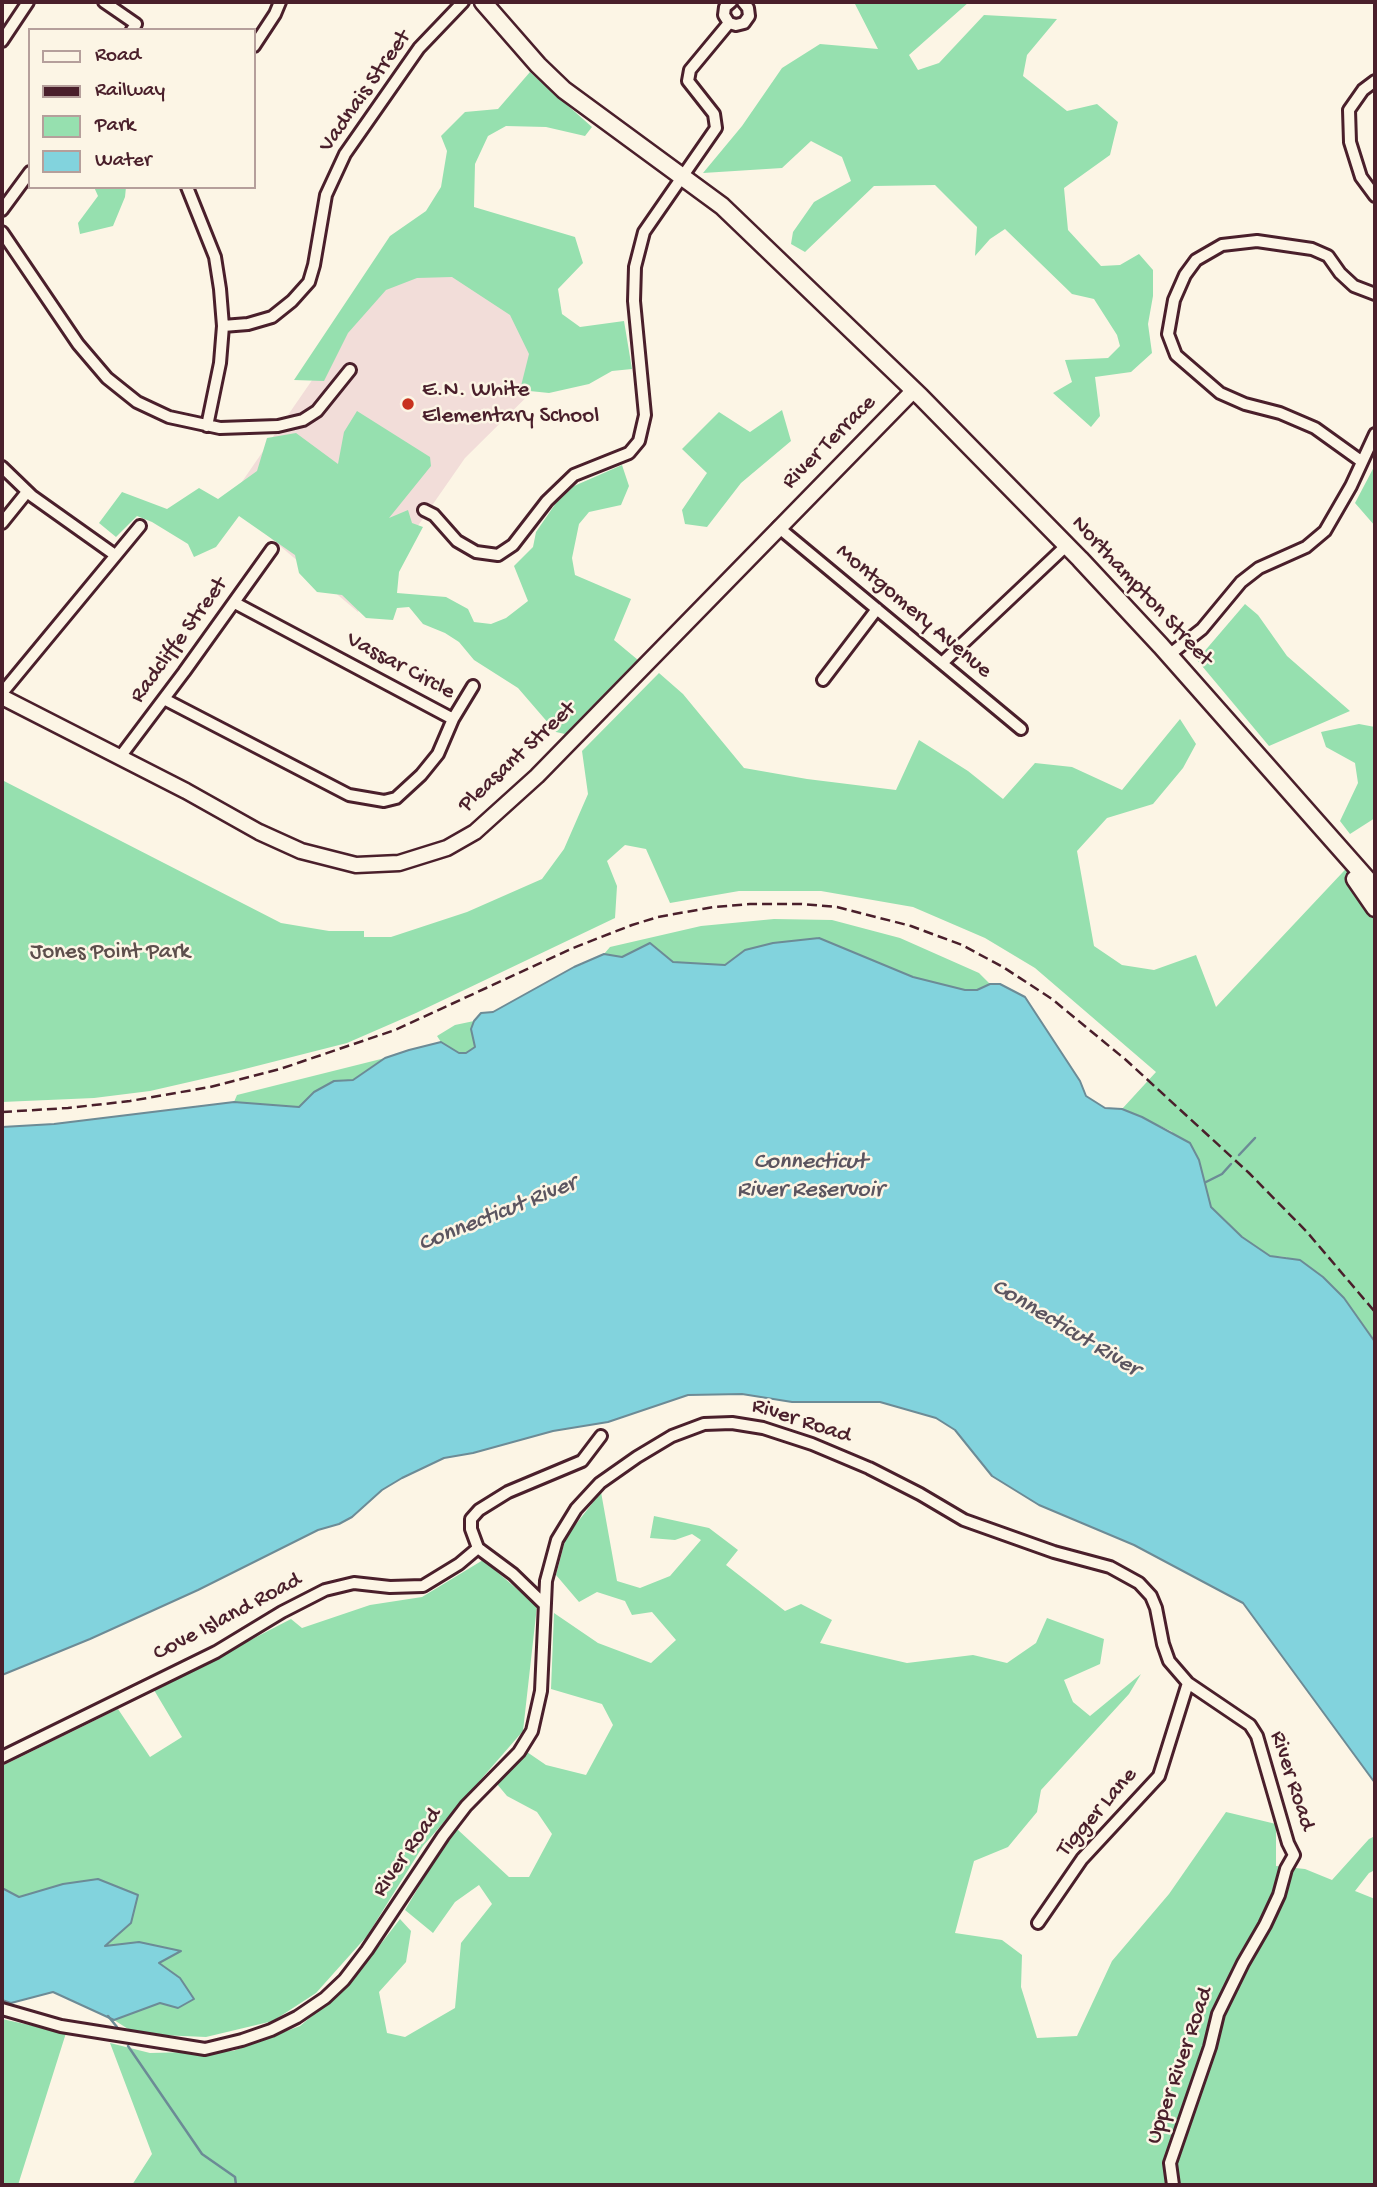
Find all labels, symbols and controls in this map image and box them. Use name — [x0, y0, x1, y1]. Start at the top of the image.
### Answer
street label: Vadnais Street — [314, 26, 418, 158]
legend — [28, 28, 256, 189]
text: Road — [95, 44, 141, 69]
text: Railway — [95, 79, 165, 104]
text: Park — [95, 114, 135, 139]
text: Water — [95, 149, 151, 174]
place label: E.N. White Elementary School — [422, 377, 599, 431]
street label: River Terrace — [777, 390, 883, 496]
marker: E.N. White Elementary School — [400, 396, 416, 412]
street label: Northampton Street — [1064, 511, 1218, 673]
street label: Montgomery Avenue — [829, 539, 997, 685]
street label: Radcliffe Street — [125, 573, 235, 709]
street label: Vassar Circle — [341, 627, 459, 707]
street label: Pleasant Street — [453, 697, 583, 819]
park label: Jones Point Park — [30, 939, 190, 967]
water label: Connecticut River Reservoir — [737, 1149, 883, 1205]
water label: Connecticut River — [415, 1170, 581, 1260]
water label: Connecticut River — [986, 1273, 1144, 1385]
street label: River Road — [748, 1393, 854, 1451]
street label: Cove Island Road — [149, 1567, 307, 1669]
street label: River Road — [1262, 1728, 1320, 1834]
street label: Tigger Lane — [1052, 1763, 1144, 1863]
street label: River Road — [367, 1803, 449, 1903]
street label: Upper River Road — [1141, 1984, 1221, 2148]

